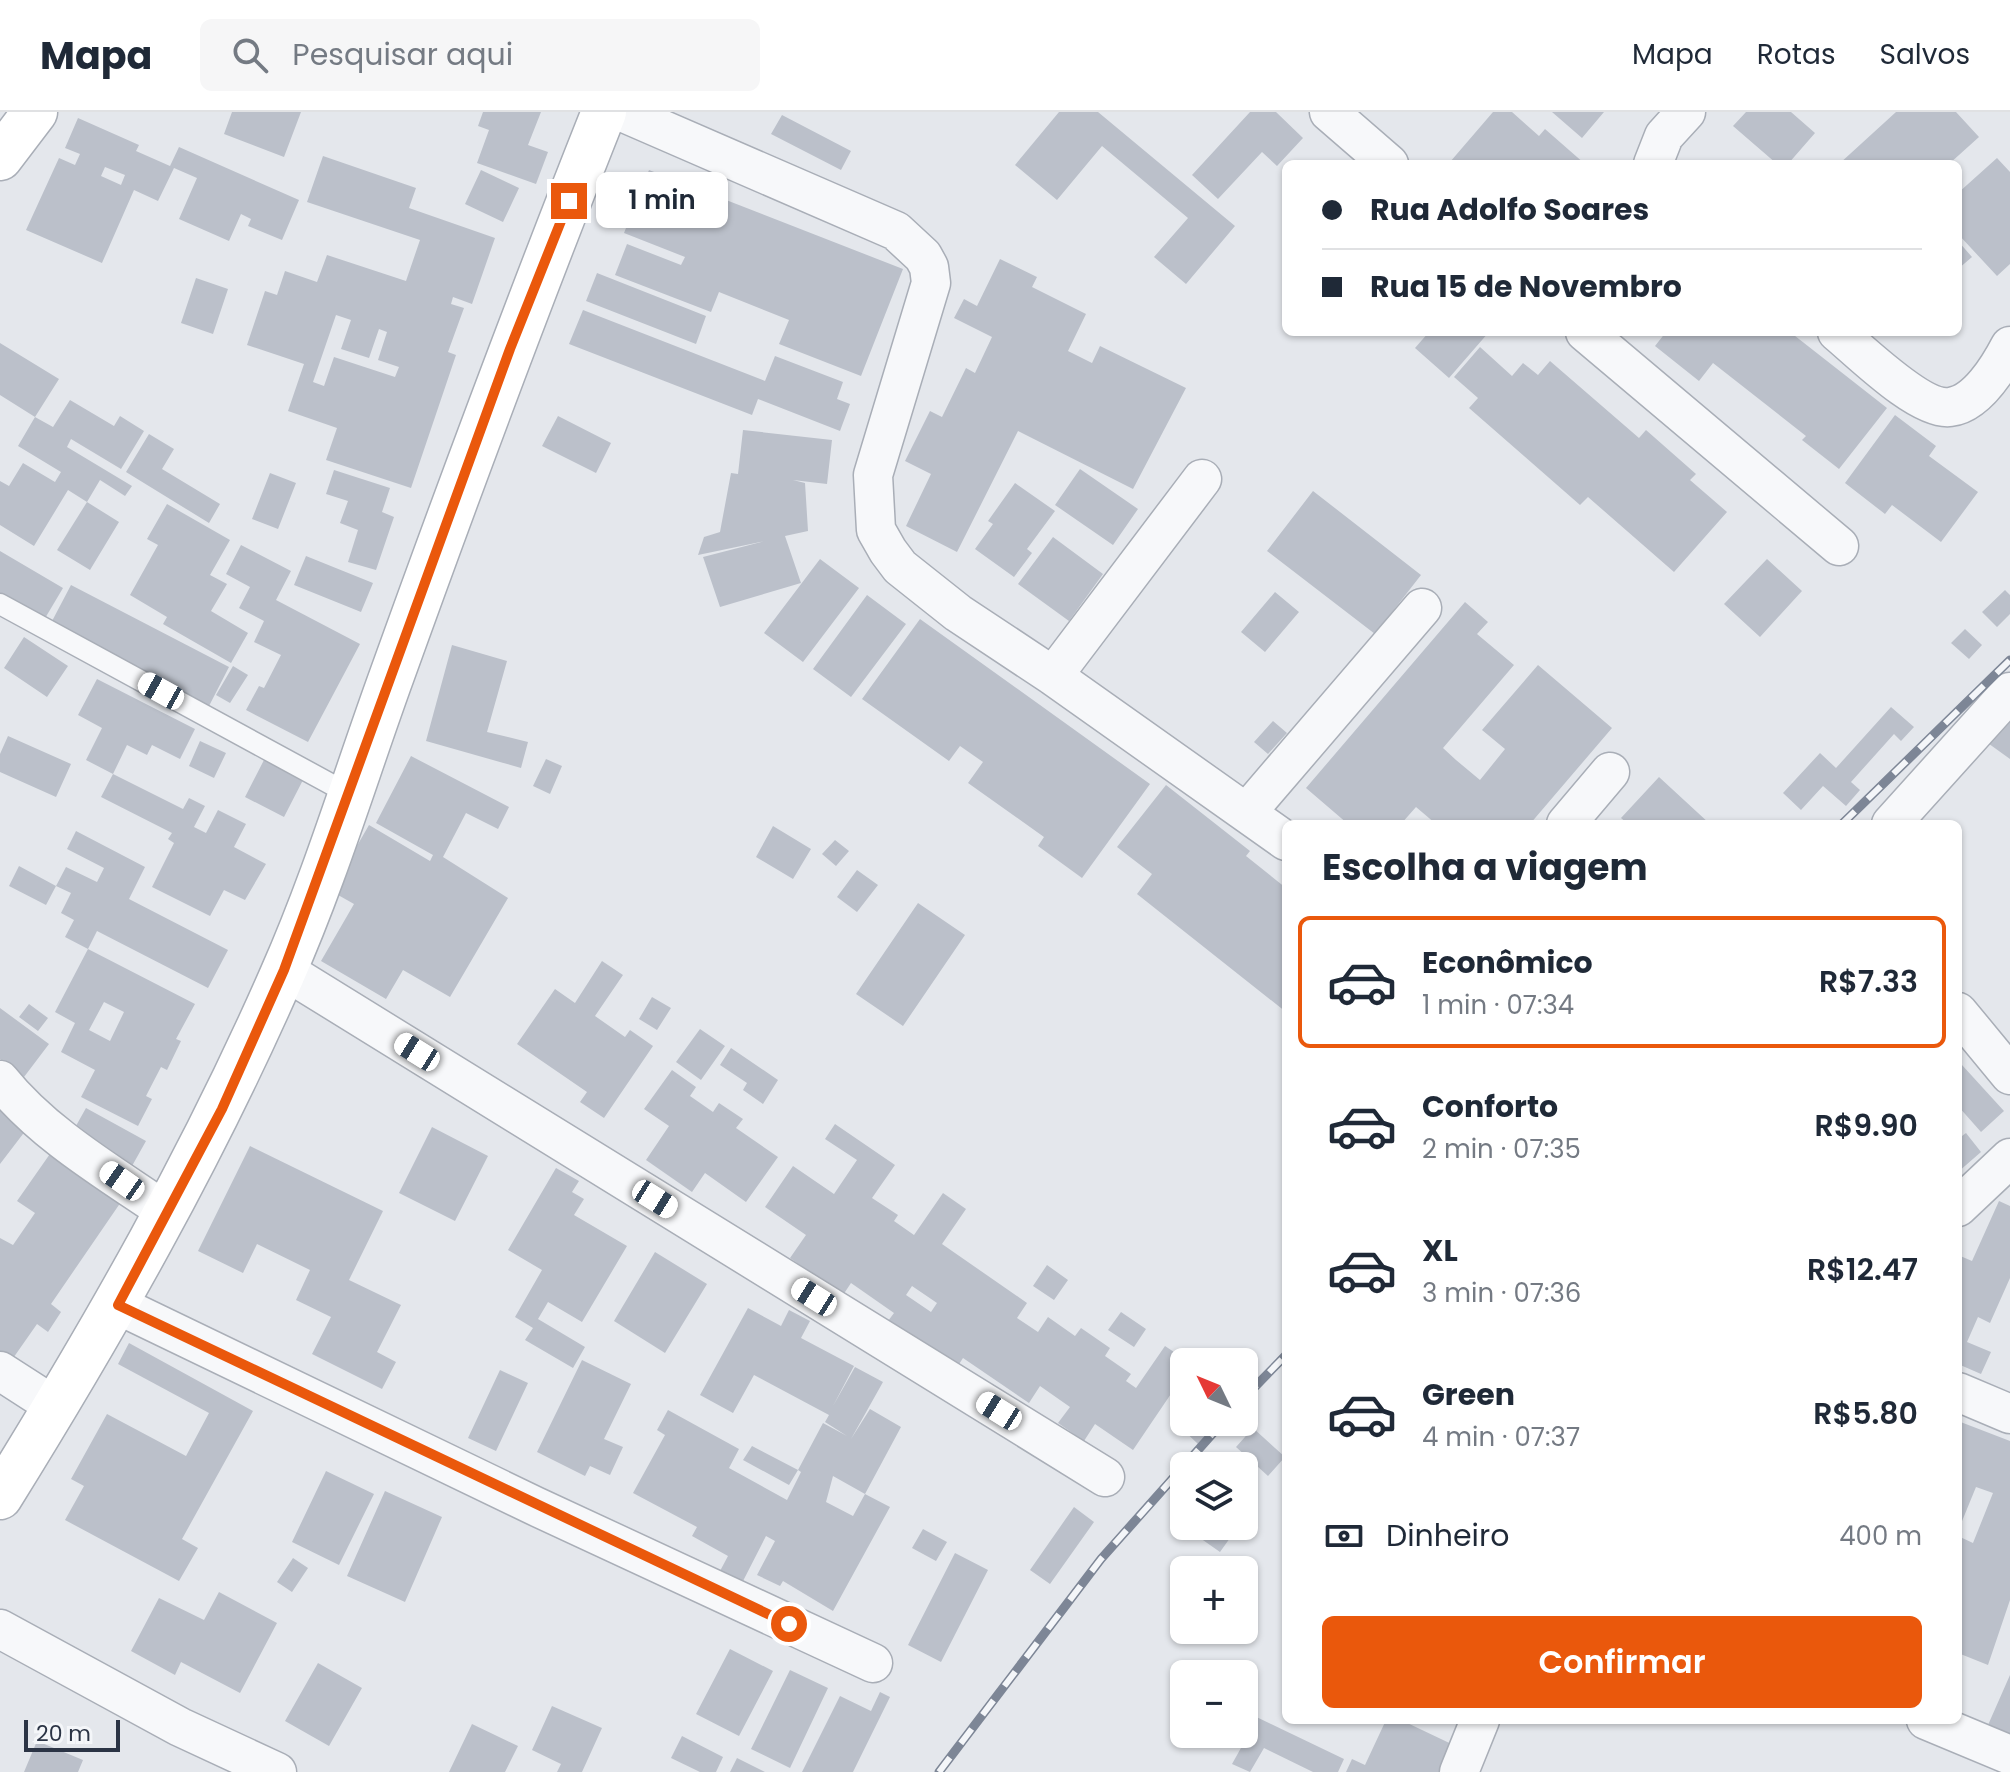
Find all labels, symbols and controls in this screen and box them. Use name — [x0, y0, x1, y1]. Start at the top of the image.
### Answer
search box — [200, 19, 760, 91]
text: Mapa — [40, 29, 152, 82]
icon: search — [228, 33, 272, 77]
text: Pesquisar aqui — [292, 33, 513, 76]
text: Mapa — [1632, 35, 1713, 74]
text: Rotas — [1757, 35, 1836, 74]
text: Salvos — [1880, 35, 1970, 74]
callout: 1 min — [597, 173, 729, 229]
text: 1 min — [628, 182, 696, 218]
route end — [551, 183, 587, 219]
text: Rua Adolfo Soares — [1370, 188, 1649, 231]
text: Rua 15 de Novembro — [1370, 265, 1682, 308]
car — [134, 669, 188, 713]
text: Escolha a viagem — [1322, 842, 1648, 893]
text: Econômico — [1422, 941, 1593, 984]
icon: car — [1326, 946, 1398, 1018]
text: R$7.33 — [1819, 960, 1918, 1003]
text: 1 min · 07:34 — [1422, 987, 1574, 1023]
car — [390, 1029, 444, 1075]
text: Conforto — [1422, 1085, 1558, 1128]
icon: car — [1326, 1090, 1398, 1162]
text: R$9.90 — [1814, 1104, 1918, 1147]
text: 2 min · 07:35 — [1422, 1131, 1581, 1167]
car — [95, 1157, 149, 1205]
car — [628, 1176, 682, 1222]
text: XL — [1422, 1229, 1458, 1272]
icon: car — [1326, 1234, 1398, 1306]
text: R$12.47 — [1807, 1248, 1918, 1291]
car — [787, 1274, 841, 1320]
text: 3 min · 07:36 — [1422, 1275, 1581, 1311]
north arrow — [1170, 1348, 1258, 1436]
map controls — [1170, 1348, 1258, 1748]
text: Green — [1422, 1373, 1515, 1416]
icon: car — [1326, 1378, 1398, 1450]
car — [972, 1388, 1026, 1434]
text: R$5.80 — [1813, 1392, 1918, 1435]
text: 4 min · 07:37 — [1422, 1419, 1580, 1455]
button: layers — [1170, 1452, 1258, 1540]
icon: cash — [1322, 1514, 1366, 1558]
text: Dinheiro — [1386, 1514, 1509, 1557]
text: 400 m — [1839, 1518, 1922, 1554]
button: + — [1170, 1556, 1258, 1644]
route start — [771, 1606, 807, 1642]
button: Confirmar — [1322, 1616, 1922, 1708]
button: − — [1170, 1660, 1258, 1748]
scale bar — [24, 1716, 120, 1752]
text: 20 m — [36, 1718, 91, 1749]

